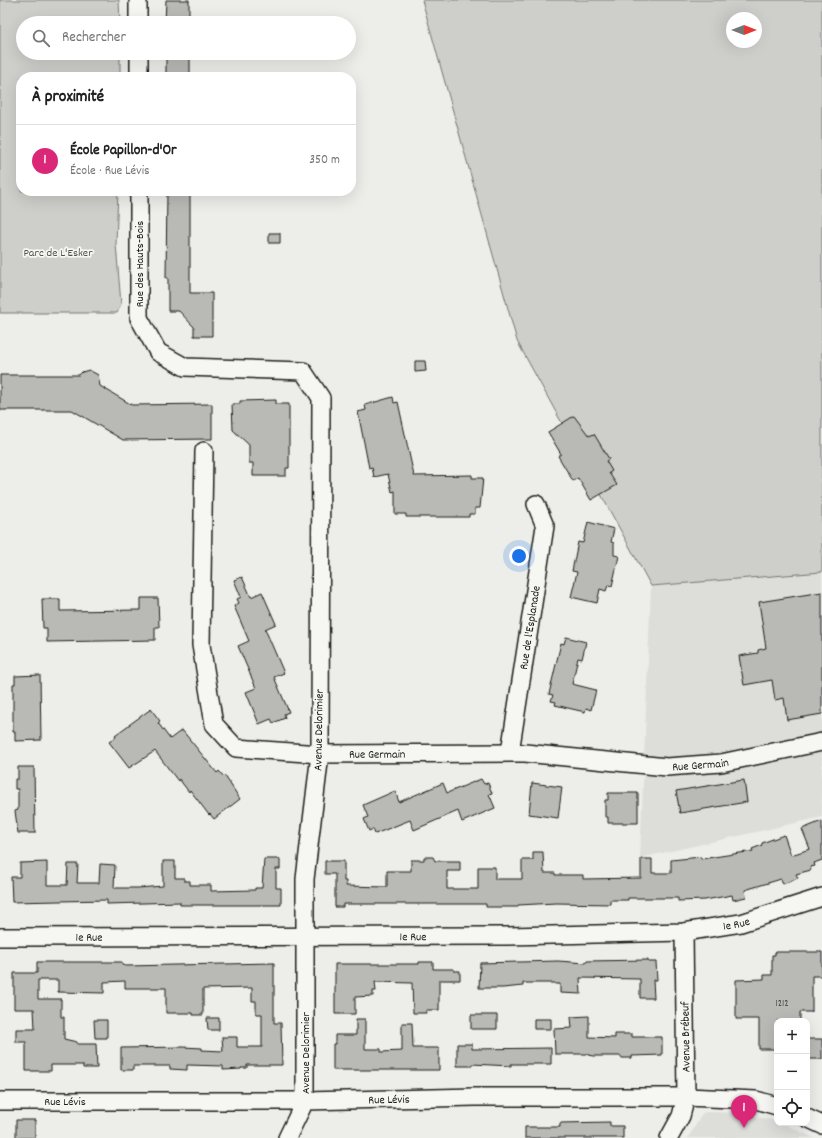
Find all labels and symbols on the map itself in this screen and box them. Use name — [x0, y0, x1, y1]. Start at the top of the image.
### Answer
north arrow — [726, 12, 762, 48]
street label: Rue des Hauts-Bois — [132, 221, 149, 307]
park label: Parc de L'Esker — [23, 245, 93, 262]
your location — [509, 546, 529, 566]
street label: Rue de l'Esplanade — [516, 585, 546, 671]
street label: Avenue Delorimier — [310, 688, 329, 771]
street label: Rue Germain — [349, 747, 406, 764]
street label: Rue Germain — [672, 755, 731, 777]
street label: 1e Rue — [722, 914, 752, 936]
street label: 1e Rue — [399, 929, 427, 946]
street label: 1e Rue — [75, 930, 103, 947]
house number: 1212 — [775, 997, 789, 1011]
street label: Avenue Brébeuf — [677, 1001, 696, 1072]
street label: Avenue Delorimier — [298, 1011, 315, 1094]
street label: Rue Lévis — [368, 1092, 410, 1110]
street label: Rue Lévis — [44, 1094, 86, 1111]
pin: 1 — [731, 1095, 757, 1128]

